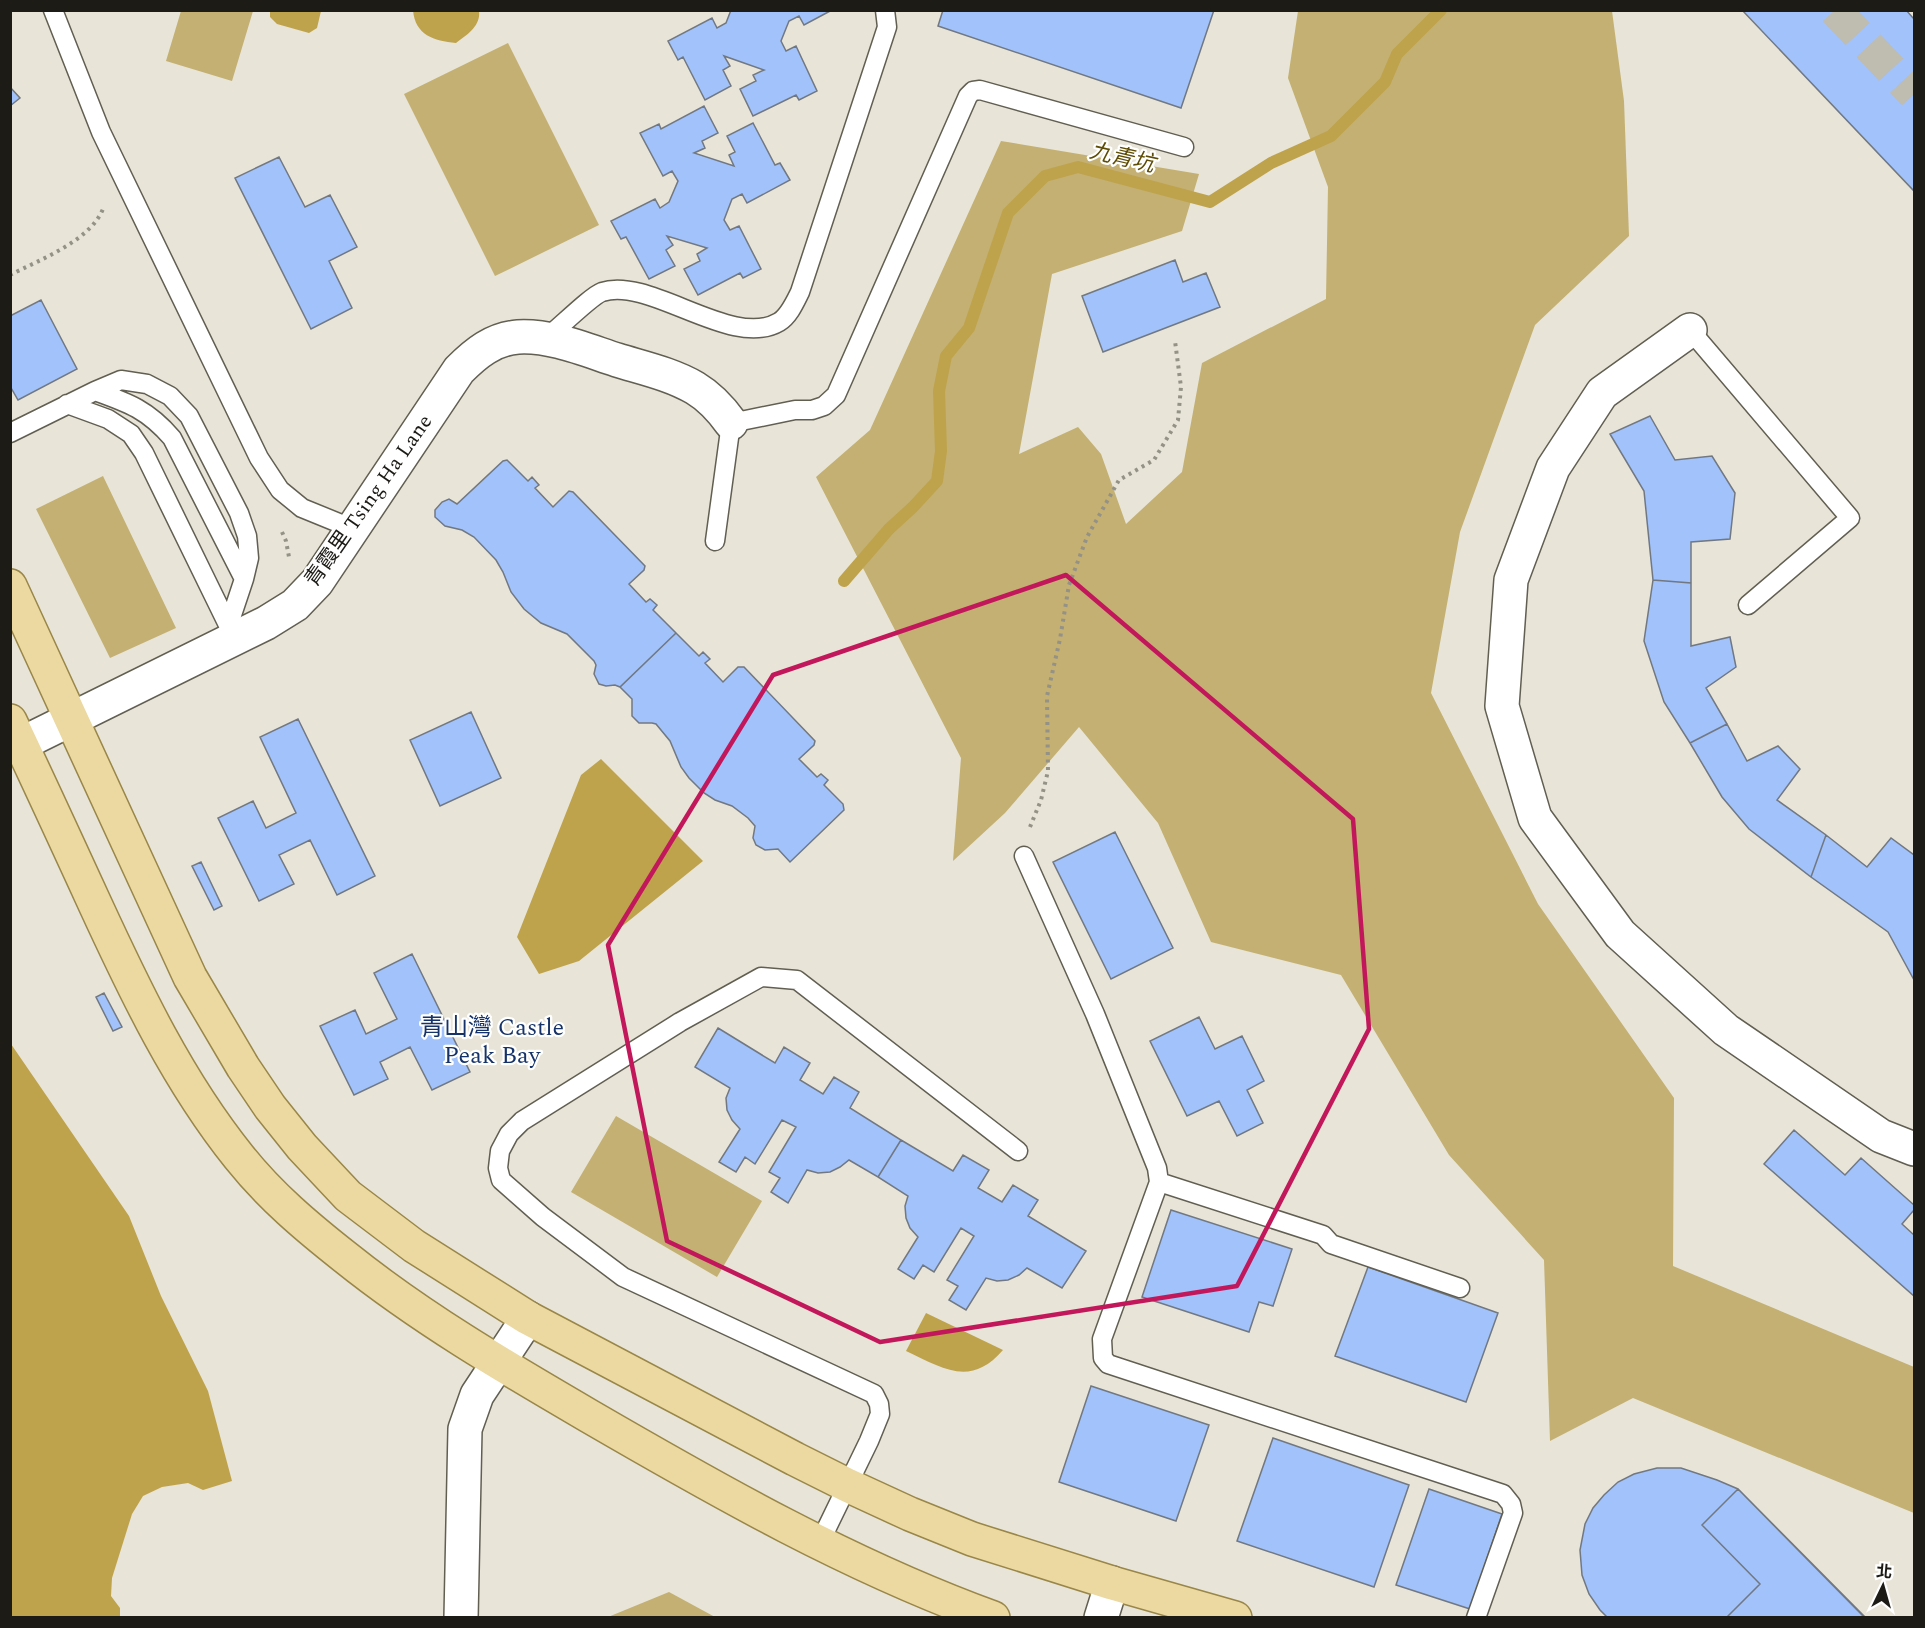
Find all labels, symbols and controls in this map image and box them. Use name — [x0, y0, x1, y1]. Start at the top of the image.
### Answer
water label: 九青坑 — [1086, 134, 1161, 182]
street label: 青霞里 Tsing Ha Lane — [297, 408, 441, 594]
district label: 青山灣 Castle Peak Bay — [420, 1010, 564, 1074]
north arrow — [1853, 1556, 1913, 1616]
text: 北 — [1875, 1559, 1893, 1585]

